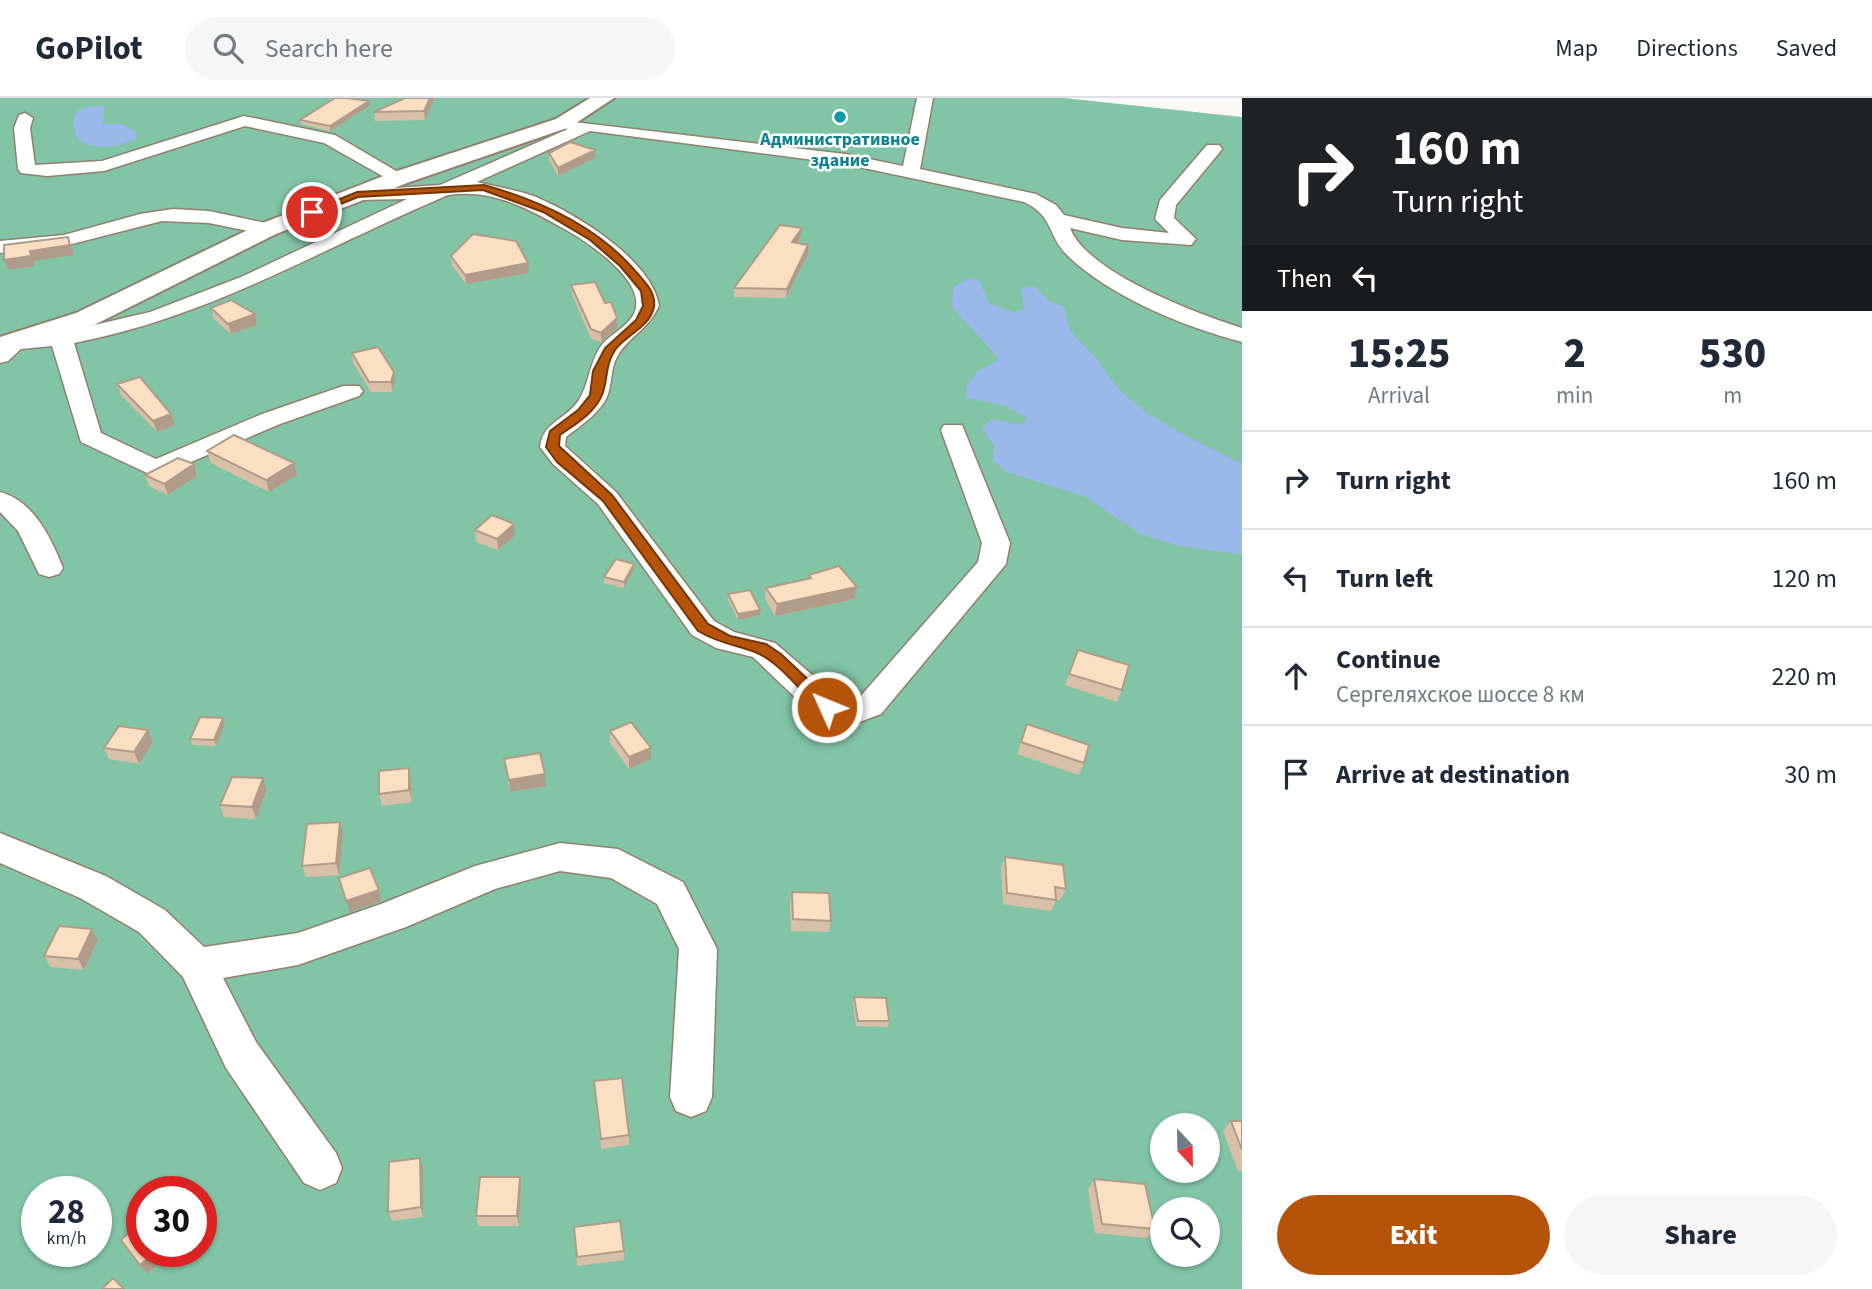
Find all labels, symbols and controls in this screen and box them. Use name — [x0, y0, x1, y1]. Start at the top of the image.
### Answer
search box — [185, 17, 675, 80]
text: GoPilot — [35, 25, 143, 72]
icon: search — [209, 29, 247, 67]
text: Search here — [265, 30, 393, 67]
text: Map — [1555, 31, 1598, 66]
text: Directions — [1636, 31, 1738, 66]
text: Saved — [1776, 31, 1837, 66]
marker: Административное здание — [832, 109, 848, 125]
text: 160 m — [1392, 114, 1521, 184]
icon: right — [1277, 126, 1368, 217]
place label: Административное здание — [759, 127, 920, 173]
text: Turn right — [1392, 179, 1523, 225]
pin — [282, 182, 342, 242]
icon: arrive — [293, 193, 331, 231]
icon: left — [1346, 259, 1384, 297]
text: Then — [1277, 260, 1332, 297]
text: 15:25 — [1348, 324, 1450, 384]
text: 2 — [1563, 324, 1586, 384]
text: 530 — [1699, 324, 1766, 384]
text: Arrival — [1368, 379, 1430, 412]
text: min — [1556, 379, 1593, 412]
text: m — [1723, 379, 1742, 412]
icon: right — [1277, 461, 1315, 499]
text: Turn right — [1336, 462, 1451, 499]
text: 160 m — [1771, 462, 1837, 499]
icon: left — [1277, 559, 1315, 597]
text: Turn left — [1336, 560, 1433, 597]
text: 120 m — [1771, 560, 1837, 597]
text: Continue — [1336, 641, 1441, 678]
icon: ahead — [1277, 657, 1315, 695]
text: 220 m — [1771, 658, 1837, 695]
position arrow — [790, 670, 864, 744]
text: Сергеляхское шоссе 8 км — [1336, 678, 1585, 711]
icon: arrive — [1277, 755, 1315, 793]
text: Arrive at destination — [1336, 756, 1570, 793]
text: 30 m — [1784, 756, 1837, 793]
north arrow — [1150, 1113, 1220, 1183]
map controls — [1150, 1113, 1220, 1267]
speed limit sign: 30 — [126, 1176, 217, 1267]
text: 28 — [48, 1187, 85, 1237]
button: Exit — [1277, 1195, 1550, 1275]
button: Share — [1564, 1195, 1837, 1275]
button: search — [1150, 1197, 1220, 1267]
text: km/h — [47, 1226, 86, 1251]

